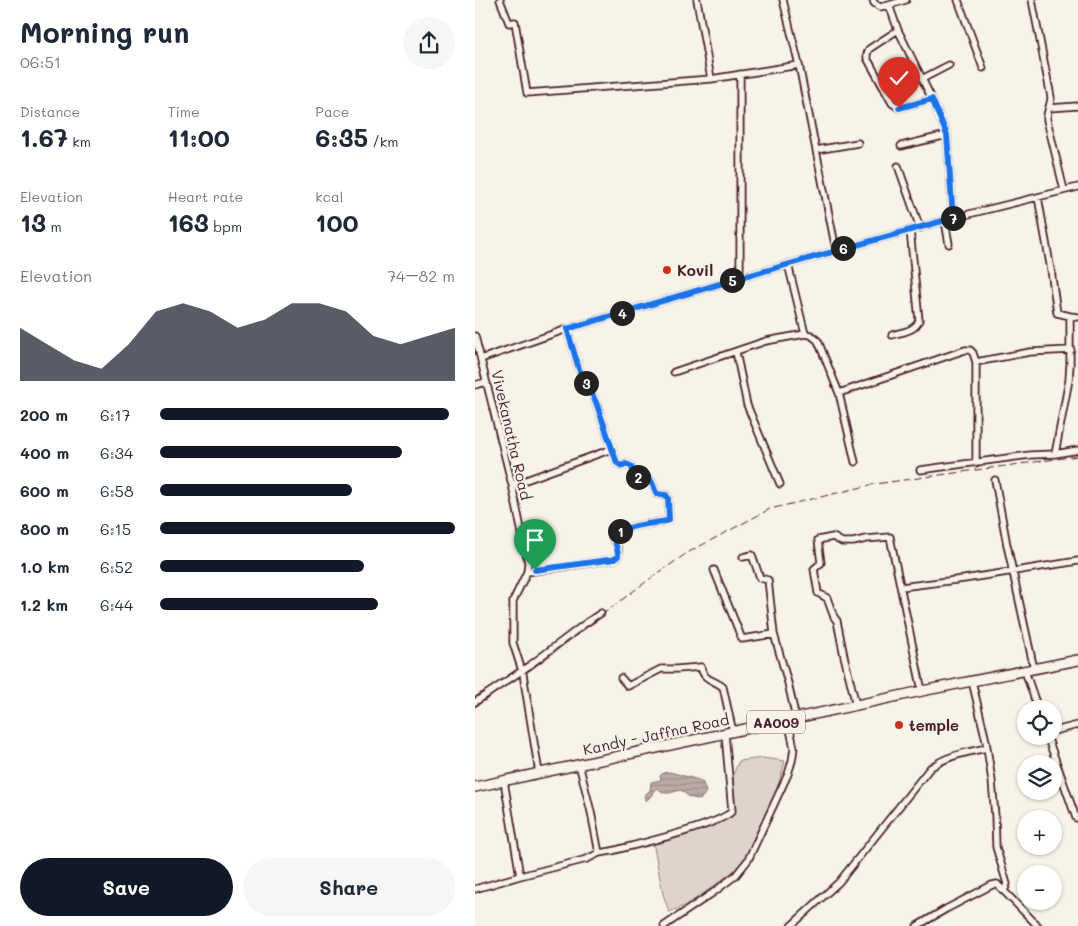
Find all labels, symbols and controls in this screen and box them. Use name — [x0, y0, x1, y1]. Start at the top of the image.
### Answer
text: Morning run — [20, 14, 189, 50]
button: share — [403, 17, 455, 69]
text: 06:51 — [20, 51, 61, 72]
pin — [878, 57, 920, 108]
icon: check — [885, 64, 913, 92]
text: Distance — [20, 102, 80, 121]
text: Time — [168, 102, 200, 121]
text: Pace — [315, 102, 350, 121]
text: 1.67 — [20, 121, 68, 153]
text: 11:00 — [168, 121, 230, 153]
text: 6:35 — [315, 121, 368, 153]
text: km — [68, 132, 91, 151]
text: /km — [368, 132, 398, 151]
text: Elevation — [20, 187, 83, 206]
text: Heart rate — [168, 187, 243, 206]
text: kcal — [315, 187, 343, 206]
text: 13 — [20, 206, 46, 238]
text: 163 — [168, 206, 209, 238]
text: 100 — [315, 206, 359, 238]
pin: 7 — [941, 206, 965, 230]
text: 7 — [950, 209, 957, 228]
text: m — [46, 217, 62, 236]
text: bpm — [209, 217, 242, 236]
pin: 6 — [831, 236, 855, 260]
text: 6 — [839, 239, 848, 258]
place label: Kovil — [677, 260, 713, 280]
marker: Kovil — [661, 264, 673, 276]
text: Elevation — [20, 265, 92, 286]
text: 74–82 m — [387, 265, 455, 286]
pin: 5 — [719, 268, 745, 292]
text: 5 — [728, 271, 737, 290]
pin: 4 — [609, 300, 635, 326]
text: 4 — [618, 304, 627, 323]
street label: Vivekanatha Road — [487, 368, 537, 502]
pin: 3 — [573, 370, 599, 396]
text: 3 — [582, 374, 591, 393]
text: 200 m — [20, 404, 68, 425]
text: 6:17 — [100, 404, 131, 425]
text: 400 m — [20, 442, 69, 463]
text: 6:34 — [100, 442, 133, 463]
pin: 2 — [625, 464, 651, 490]
text: 2 — [635, 468, 642, 487]
text: 600 m — [20, 480, 69, 501]
text: 6:58 — [100, 480, 134, 501]
text: 800 m — [20, 518, 69, 539]
text: 6:15 — [100, 518, 131, 539]
pin: 1 — [607, 518, 633, 544]
pin — [514, 519, 556, 570]
text: 1 — [617, 522, 624, 541]
icon: arrive — [521, 526, 549, 554]
text: 1.0 km — [20, 556, 69, 577]
text: 6:52 — [100, 556, 133, 577]
text: 1.2 km — [20, 594, 68, 615]
text: 6:44 — [100, 594, 133, 615]
map controls — [1017, 700, 1062, 910]
button: locate — [1017, 700, 1062, 745]
street label: Kandy - Jaffna Road — [581, 709, 731, 759]
road number: AA009 — [747, 710, 805, 734]
place label: temple — [909, 715, 959, 735]
marker: temple — [893, 719, 905, 731]
button: layers — [1017, 755, 1062, 800]
button: + — [1017, 810, 1062, 855]
button: Save — [20, 858, 233, 916]
button: Share — [243, 858, 455, 916]
button: − — [1017, 865, 1062, 910]

